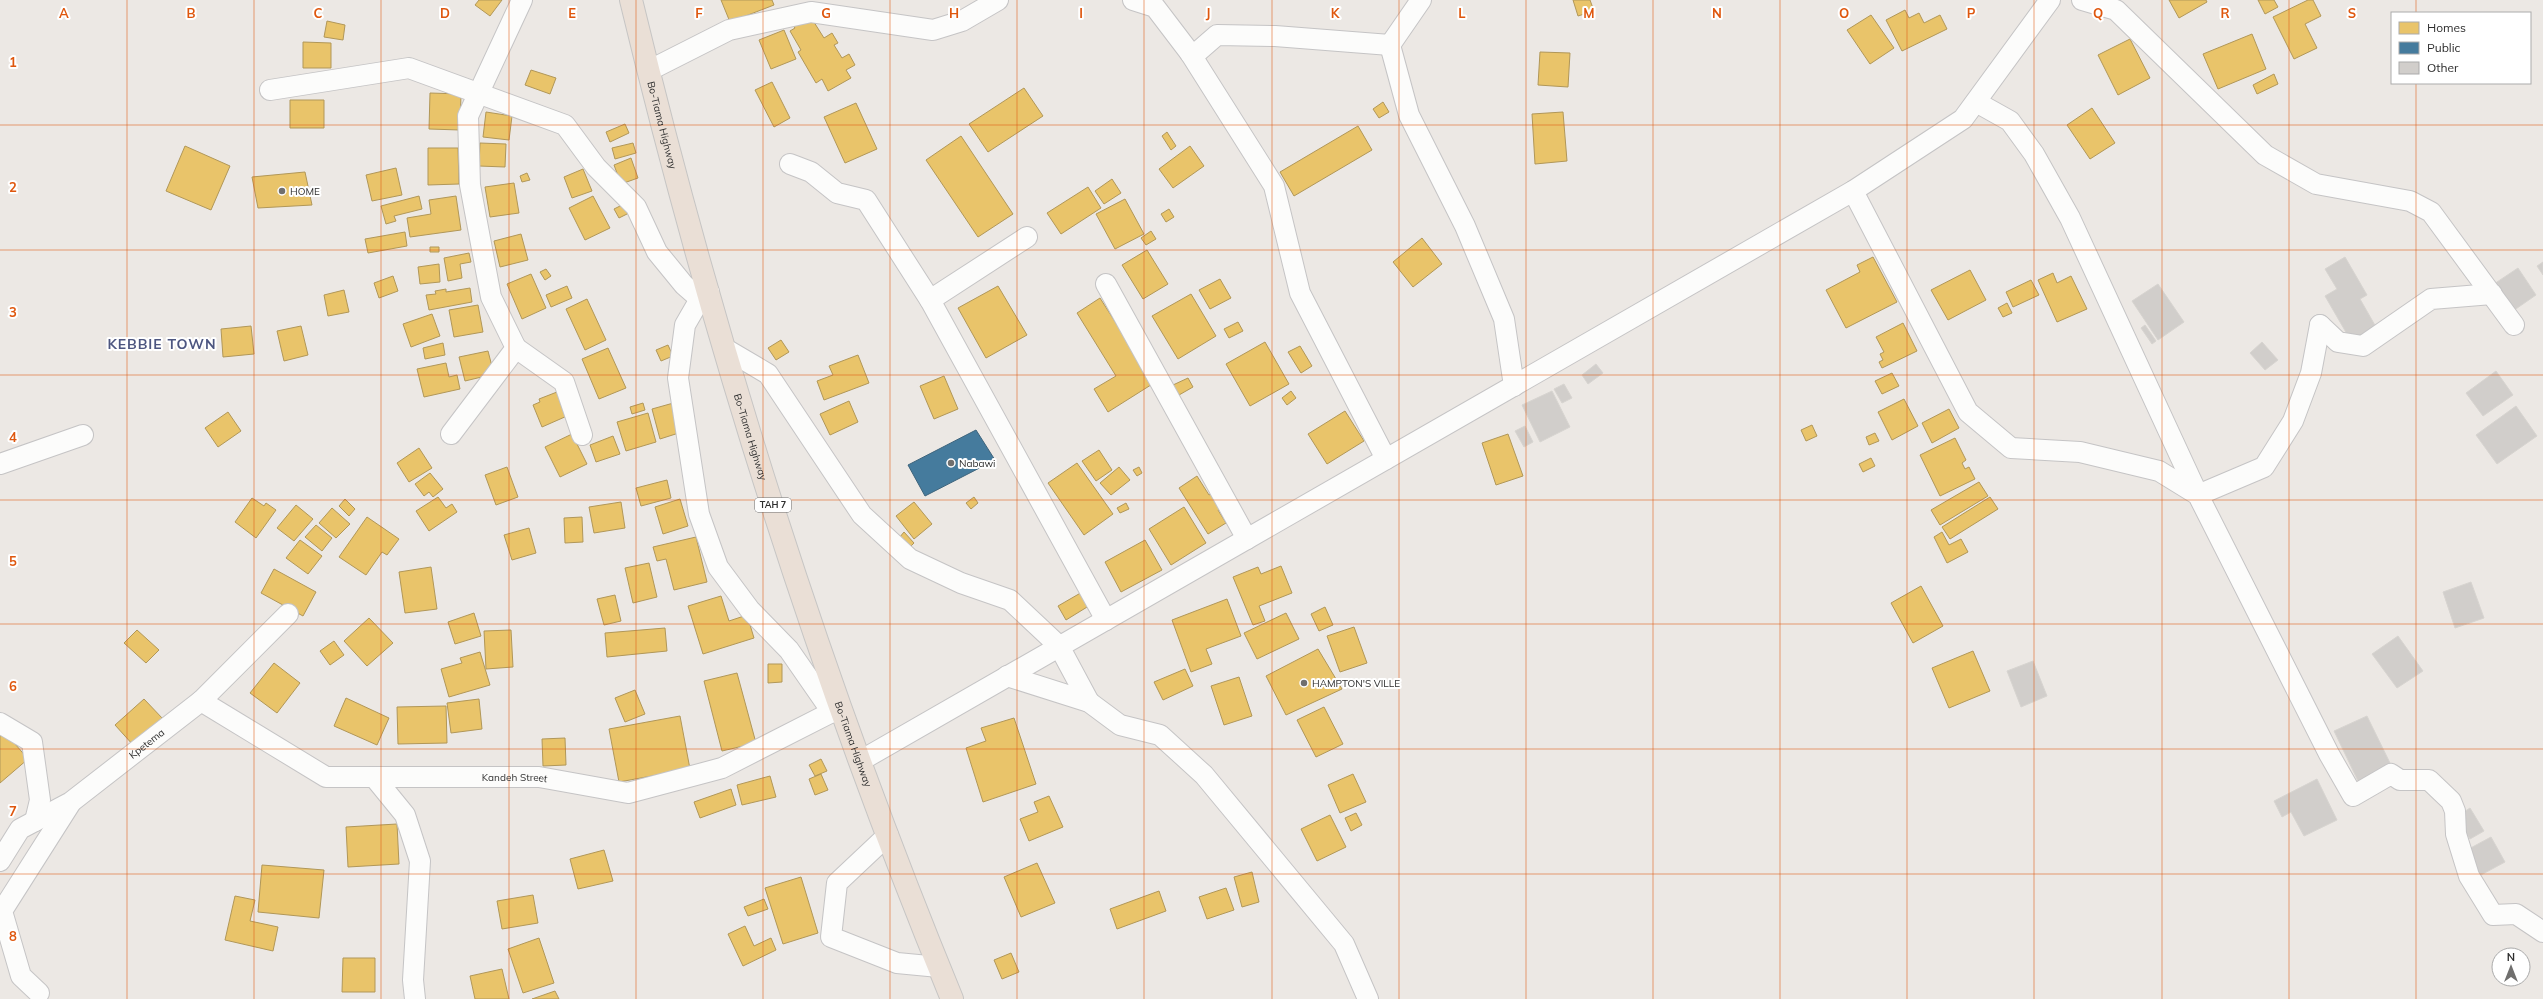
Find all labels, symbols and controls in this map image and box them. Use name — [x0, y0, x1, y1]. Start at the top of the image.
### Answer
text: A — [59, 5, 69, 21]
text: B — [187, 5, 196, 21]
text: C — [314, 5, 323, 21]
text: D — [440, 5, 450, 21]
text: E — [568, 5, 576, 21]
text: F — [695, 5, 703, 21]
text: G — [821, 5, 831, 21]
text: H — [949, 5, 959, 21]
text: I — [1079, 5, 1083, 21]
text: J — [1206, 5, 1210, 21]
text: K — [1331, 5, 1341, 21]
text: L — [1458, 5, 1466, 21]
text: M — [1583, 5, 1595, 21]
text: N — [1712, 5, 1722, 21]
text: O — [1839, 5, 1849, 21]
text: P — [1967, 5, 1976, 21]
text: Q — [2093, 5, 2103, 21]
text: R — [2220, 5, 2230, 21]
text: S — [2348, 5, 2356, 21]
legend — [2391, 12, 2531, 84]
text: Homes — [2427, 20, 2466, 35]
text: Public — [2427, 40, 2461, 55]
text: 1 — [9, 54, 17, 70]
text: Other — [2427, 60, 2459, 75]
street label: Bo-Tiama Highway — [644, 80, 680, 171]
text: 2 — [9, 179, 17, 195]
place label: HOME — [290, 185, 320, 198]
marker: HOME — [277, 186, 287, 196]
text: 3 — [9, 304, 17, 320]
district label: KEBBIE TOWN — [107, 335, 217, 353]
street label: Bo-Tiama Highway — [731, 392, 770, 483]
text: 4 — [9, 429, 17, 445]
place label: Nabawi — [959, 457, 996, 470]
marker: Nabawi — [946, 458, 956, 468]
road number: TAH 7 — [755, 498, 791, 512]
text: 5 — [9, 553, 17, 569]
place label: HAMPTON'S VILLE — [1312, 677, 1400, 690]
text: 6 — [9, 678, 17, 694]
marker: HAMPTON'S VILLE — [1299, 678, 1309, 688]
street label: Bo-Tiama Highway — [832, 700, 875, 789]
street label: Kpetema — [126, 726, 167, 762]
street label: Kandeh Street — [482, 771, 549, 786]
text: 7 — [9, 803, 17, 819]
text: 8 — [9, 928, 17, 944]
north arrow — [2491, 947, 2531, 987]
text: N — [2507, 950, 2515, 964]

